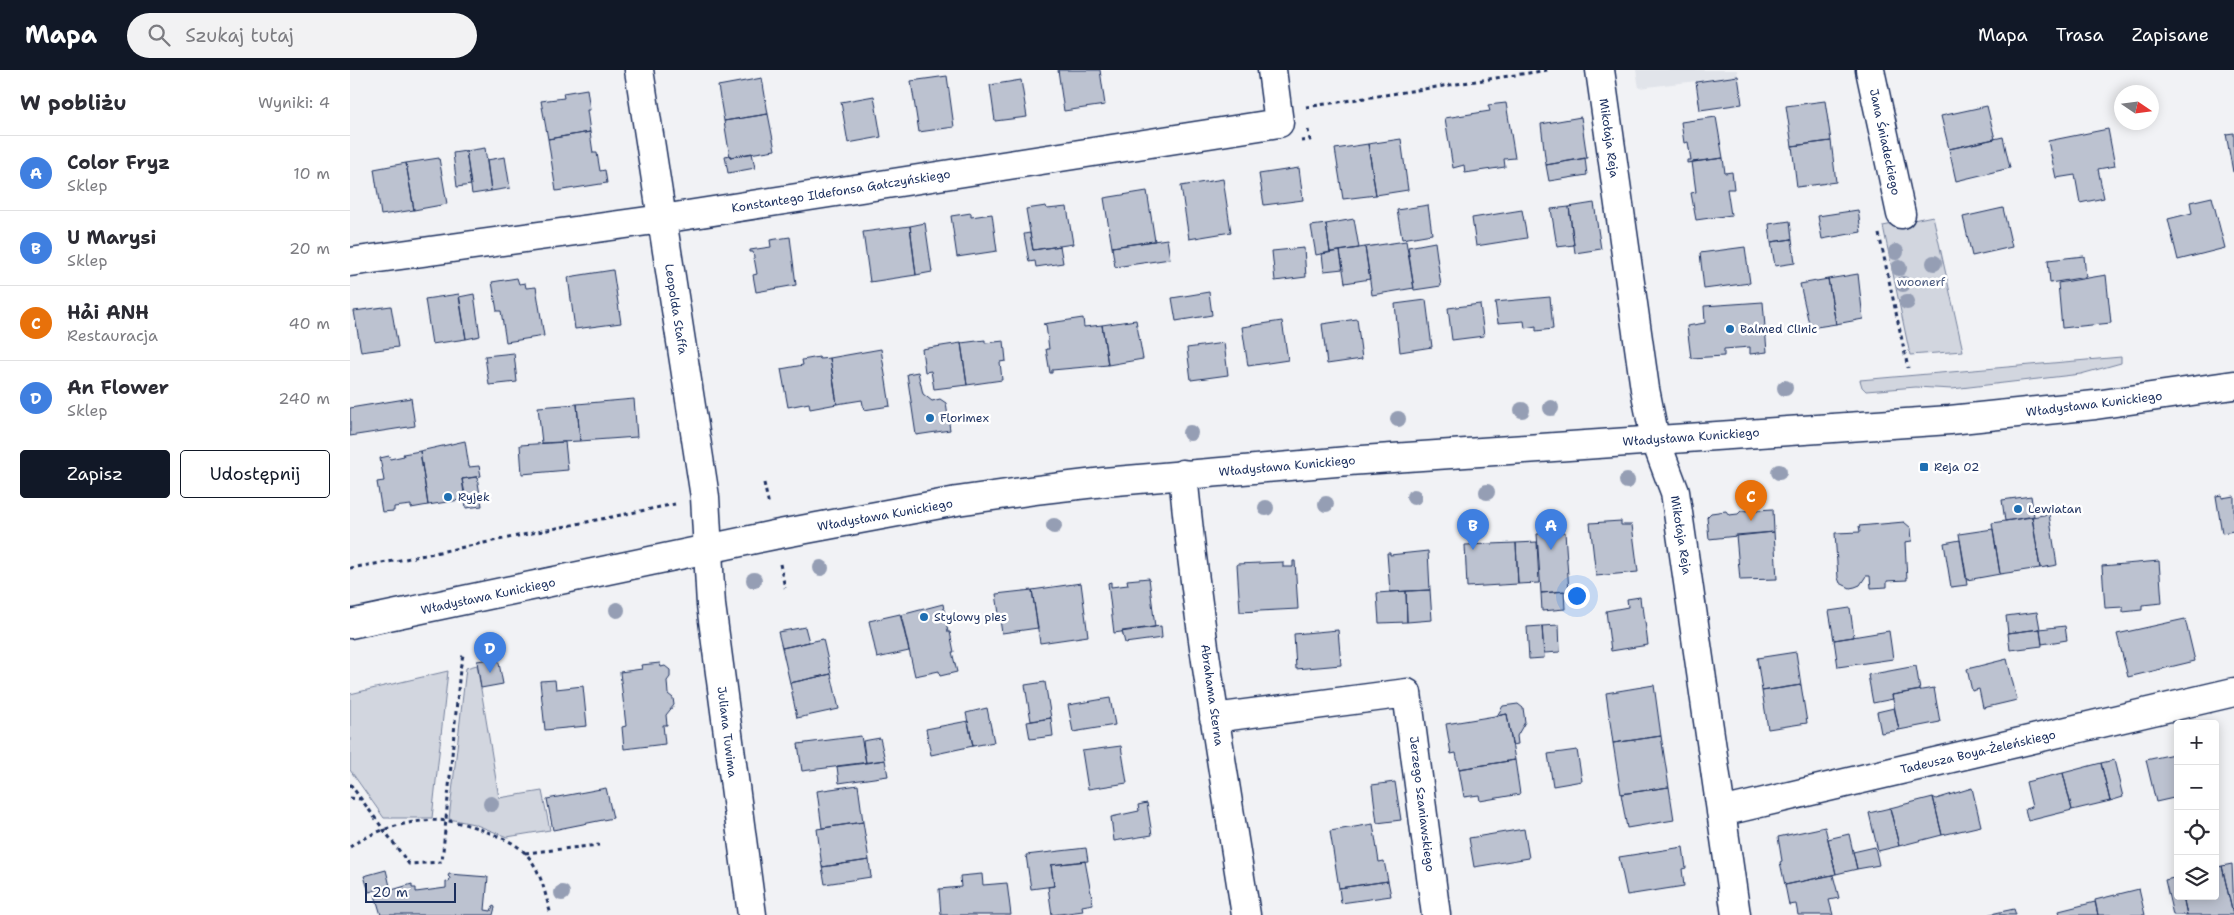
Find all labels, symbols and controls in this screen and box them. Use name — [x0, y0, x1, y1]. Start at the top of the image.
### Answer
search box — [127, 13, 477, 58]
text: Mapa — [25, 19, 97, 51]
icon: search — [145, 21, 173, 49]
text: Szukaj tutaj — [185, 23, 294, 48]
text: Mapa — [1978, 23, 2028, 47]
text: Trasa — [2056, 23, 2104, 47]
text: Zapisane — [2132, 23, 2209, 47]
north arrow — [2114, 85, 2159, 130]
street label: Jana Śniadeckiego — [1866, 87, 1904, 197]
text: W pobliżu — [20, 89, 127, 117]
text: Wyniki: 4 — [258, 92, 330, 113]
street label: Mikołaja Reja — [1596, 97, 1623, 179]
text: Color Fryz — [67, 150, 170, 175]
text: A — [30, 163, 42, 184]
text: 10 m — [293, 163, 330, 184]
street label: Konstantego Ildefonsa Gałczyńskiego — [730, 166, 952, 216]
text: Sklep — [67, 175, 107, 196]
text: U Marysi — [67, 225, 156, 250]
text: B — [31, 238, 41, 259]
text: 20 m — [289, 238, 330, 259]
text: Sklep — [67, 250, 107, 271]
street label: Leopolda Staffa — [661, 263, 691, 356]
park label: woonerf — [1897, 274, 1946, 290]
text: Hải ANH — [67, 300, 149, 325]
text: C — [31, 313, 41, 334]
text: 40 m — [288, 313, 330, 334]
place label: Balmed Clinic — [1740, 321, 1817, 337]
marker: Balmed Clinic — [1724, 323, 1736, 335]
text: Restauracja — [67, 325, 158, 346]
text: An Flower — [67, 375, 169, 400]
text: D — [30, 388, 42, 409]
text: 240 m — [278, 388, 330, 409]
street label: Władysława Kunickiego — [2025, 388, 2163, 420]
text: Sklep — [67, 400, 107, 421]
place label: Florimex — [940, 410, 989, 426]
marker: Florimex — [924, 412, 936, 424]
street label: Władysława Kunickiego — [1622, 424, 1760, 450]
button: Zapisz — [20, 450, 170, 498]
button: Udostępnij — [180, 450, 330, 498]
street label: Władysława Kunickiego — [1218, 452, 1356, 480]
place label: Reja 02 — [1934, 459, 1979, 475]
marker: Reja 02 — [1918, 461, 1930, 473]
pin: C — [1735, 480, 1767, 521]
place label: Ryjek — [458, 489, 490, 505]
marker: Ryjek — [442, 491, 454, 503]
street label: Mikołaja Reja — [1667, 494, 1695, 576]
street label: Władysława Kunickiego — [816, 495, 954, 535]
place label: Lewiatan — [2028, 501, 2082, 517]
marker: Lewiatan — [2012, 503, 2024, 515]
pin: B — [1457, 509, 1489, 550]
pin: A — [1535, 509, 1567, 550]
street label: Władysława Kunickiego — [419, 574, 557, 618]
your location — [1564, 583, 1590, 609]
place label: Stylowy pies — [934, 609, 1007, 625]
marker: Stylowy pies — [918, 611, 930, 623]
pin: D — [474, 632, 506, 673]
street label: Abrahama Sterna — [1197, 643, 1227, 748]
street label: Juliana Tuwima — [713, 686, 741, 779]
map controls — [2174, 720, 2219, 900]
button: + — [2174, 720, 2219, 765]
street label: Tadeusza Boya-Żeleńskiego — [1899, 726, 2057, 778]
street label: Jerzego Szaniawskiego — [1406, 735, 1438, 873]
button: − — [2174, 765, 2219, 810]
button: locate — [2174, 810, 2219, 855]
button: layers — [2174, 855, 2219, 900]
scale bar — [365, 880, 456, 903]
text: 20 m — [372, 883, 408, 901]

